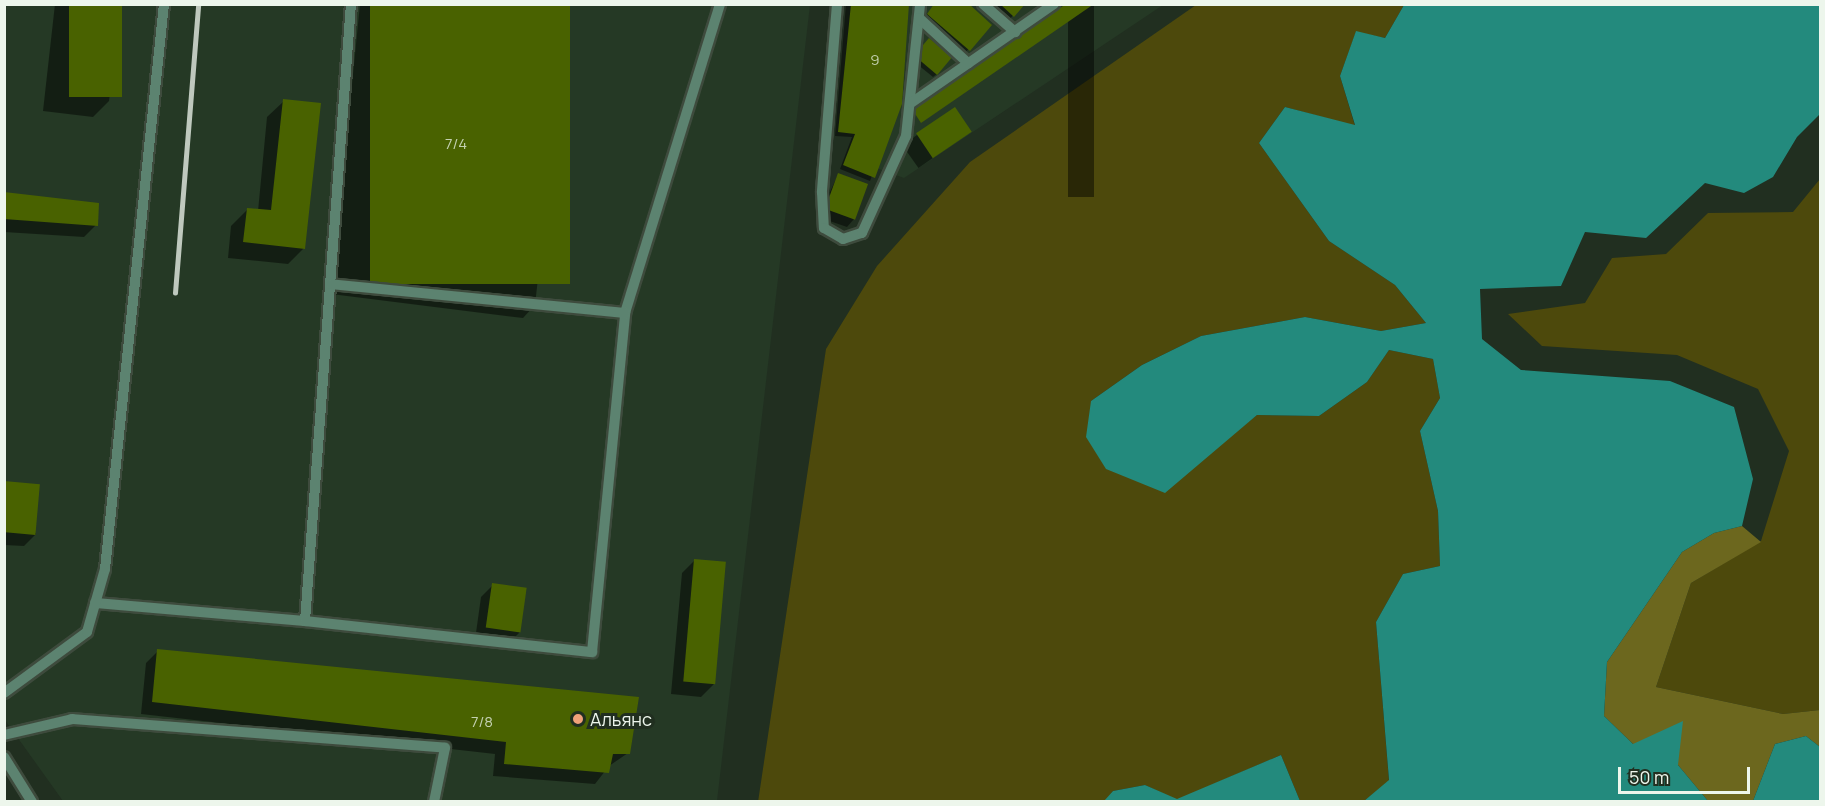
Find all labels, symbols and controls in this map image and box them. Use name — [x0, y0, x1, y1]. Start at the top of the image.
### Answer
house number: 9 — [870, 51, 880, 69]
house number: 7/4 — [445, 135, 467, 153]
place label: Альянс — [590, 708, 652, 730]
marker: Альянс — [571, 712, 585, 726]
house number: 7/8 — [471, 713, 493, 731]
scale bar — [1621, 755, 1753, 793]
text: 50 m — [1629, 765, 1669, 789]

